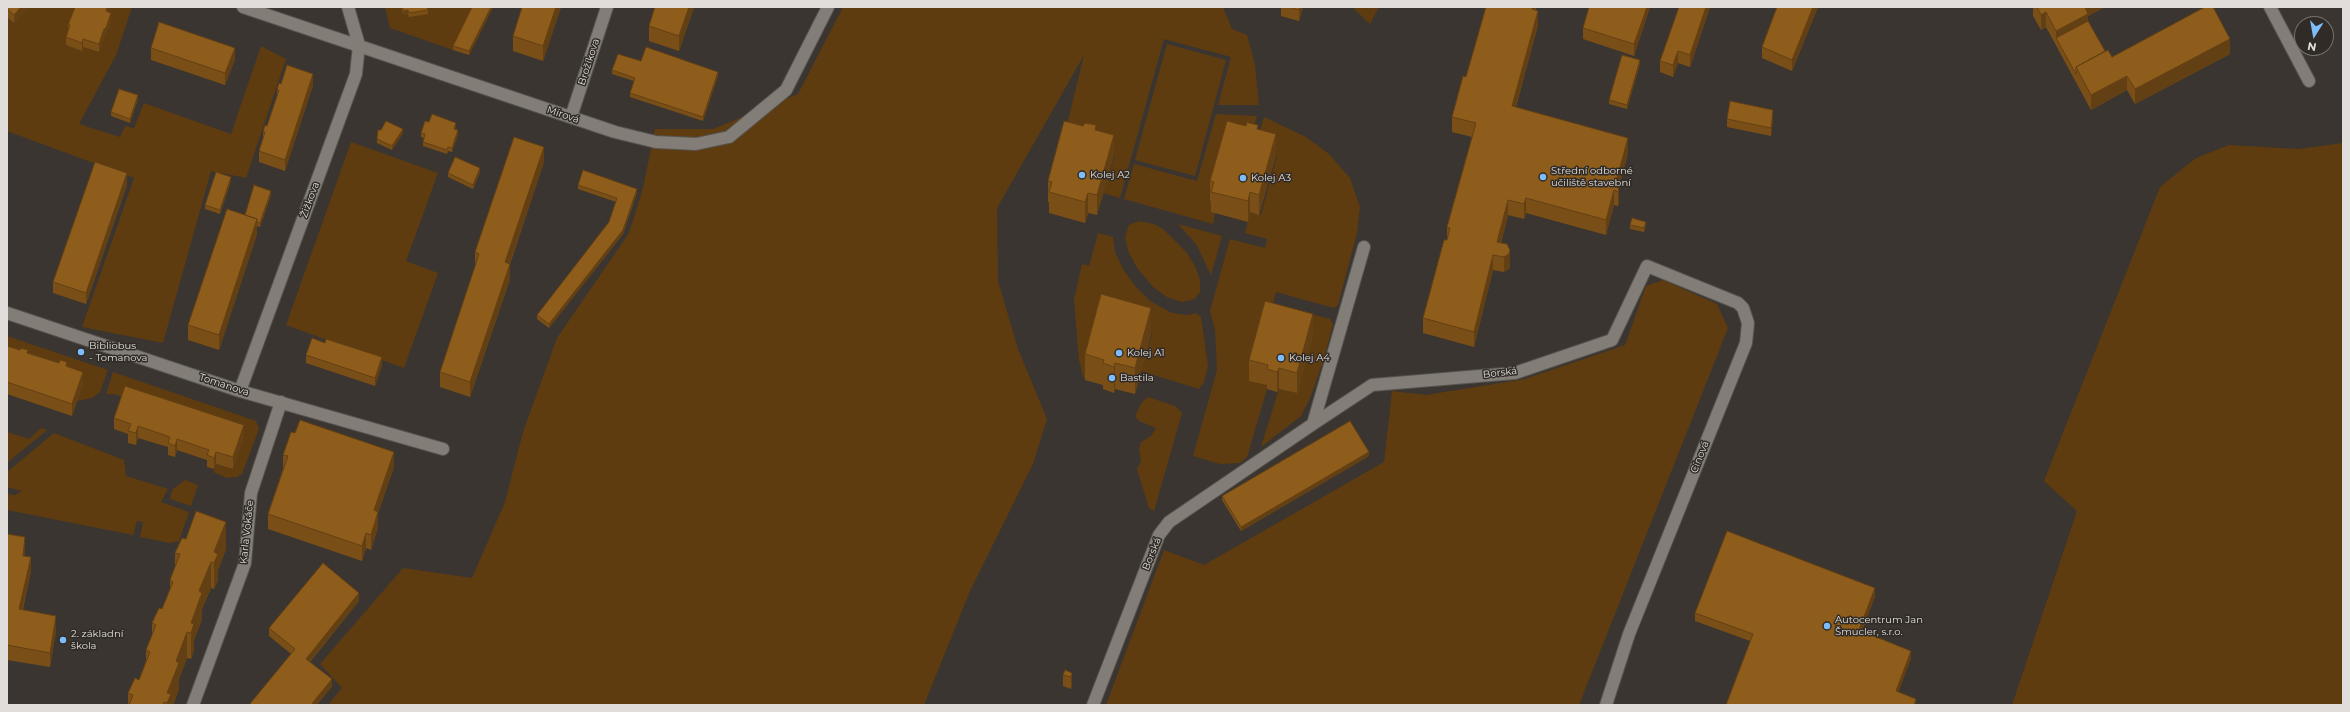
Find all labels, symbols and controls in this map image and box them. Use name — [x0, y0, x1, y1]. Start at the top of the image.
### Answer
north arrow — [2294, 16, 2334, 56]
street label: Brožíkova — [576, 37, 602, 87]
text: N — [2306, 39, 2318, 55]
street label: Mírová — [545, 104, 581, 126]
place label: Střední odborné učiliště stavební — [1551, 165, 1633, 188]
place label: Kolej A2 — [1090, 169, 1130, 181]
marker: Kolej A2 — [1077, 170, 1087, 180]
place label: Kolej A3 — [1251, 172, 1291, 184]
marker: Střední odborné učiliště stavební — [1538, 172, 1548, 182]
marker: Kolej A3 — [1238, 173, 1248, 183]
street label: Žižkova — [298, 180, 322, 220]
place label: Bibliobus - Tomanova — [89, 340, 147, 364]
marker: Bibliobus - Tomanova — [76, 347, 86, 357]
place label: Kolej A1 — [1127, 347, 1165, 359]
marker: Kolej A1 — [1114, 348, 1124, 358]
place label: Kolej A4 — [1289, 352, 1330, 364]
marker: Kolej A4 — [1276, 353, 1286, 363]
street label: Borská — [1482, 365, 1518, 381]
street label: Tomanova — [197, 371, 251, 399]
place label: Bastila — [1120, 372, 1154, 384]
marker: Bastila — [1107, 373, 1117, 383]
street label: Cínová — [1688, 439, 1712, 475]
street label: Karla Vokáče — [238, 500, 256, 564]
street label: Borská — [1140, 536, 1164, 572]
place label: Autocentrum Jan Šmucler, s.r.o. — [1835, 614, 1923, 638]
marker: Autocentrum Jan Šmucler, s.r.o. — [1822, 621, 1832, 631]
place label: 2. základní škola — [71, 628, 123, 652]
marker: 2. základní škola — [58, 635, 68, 645]

